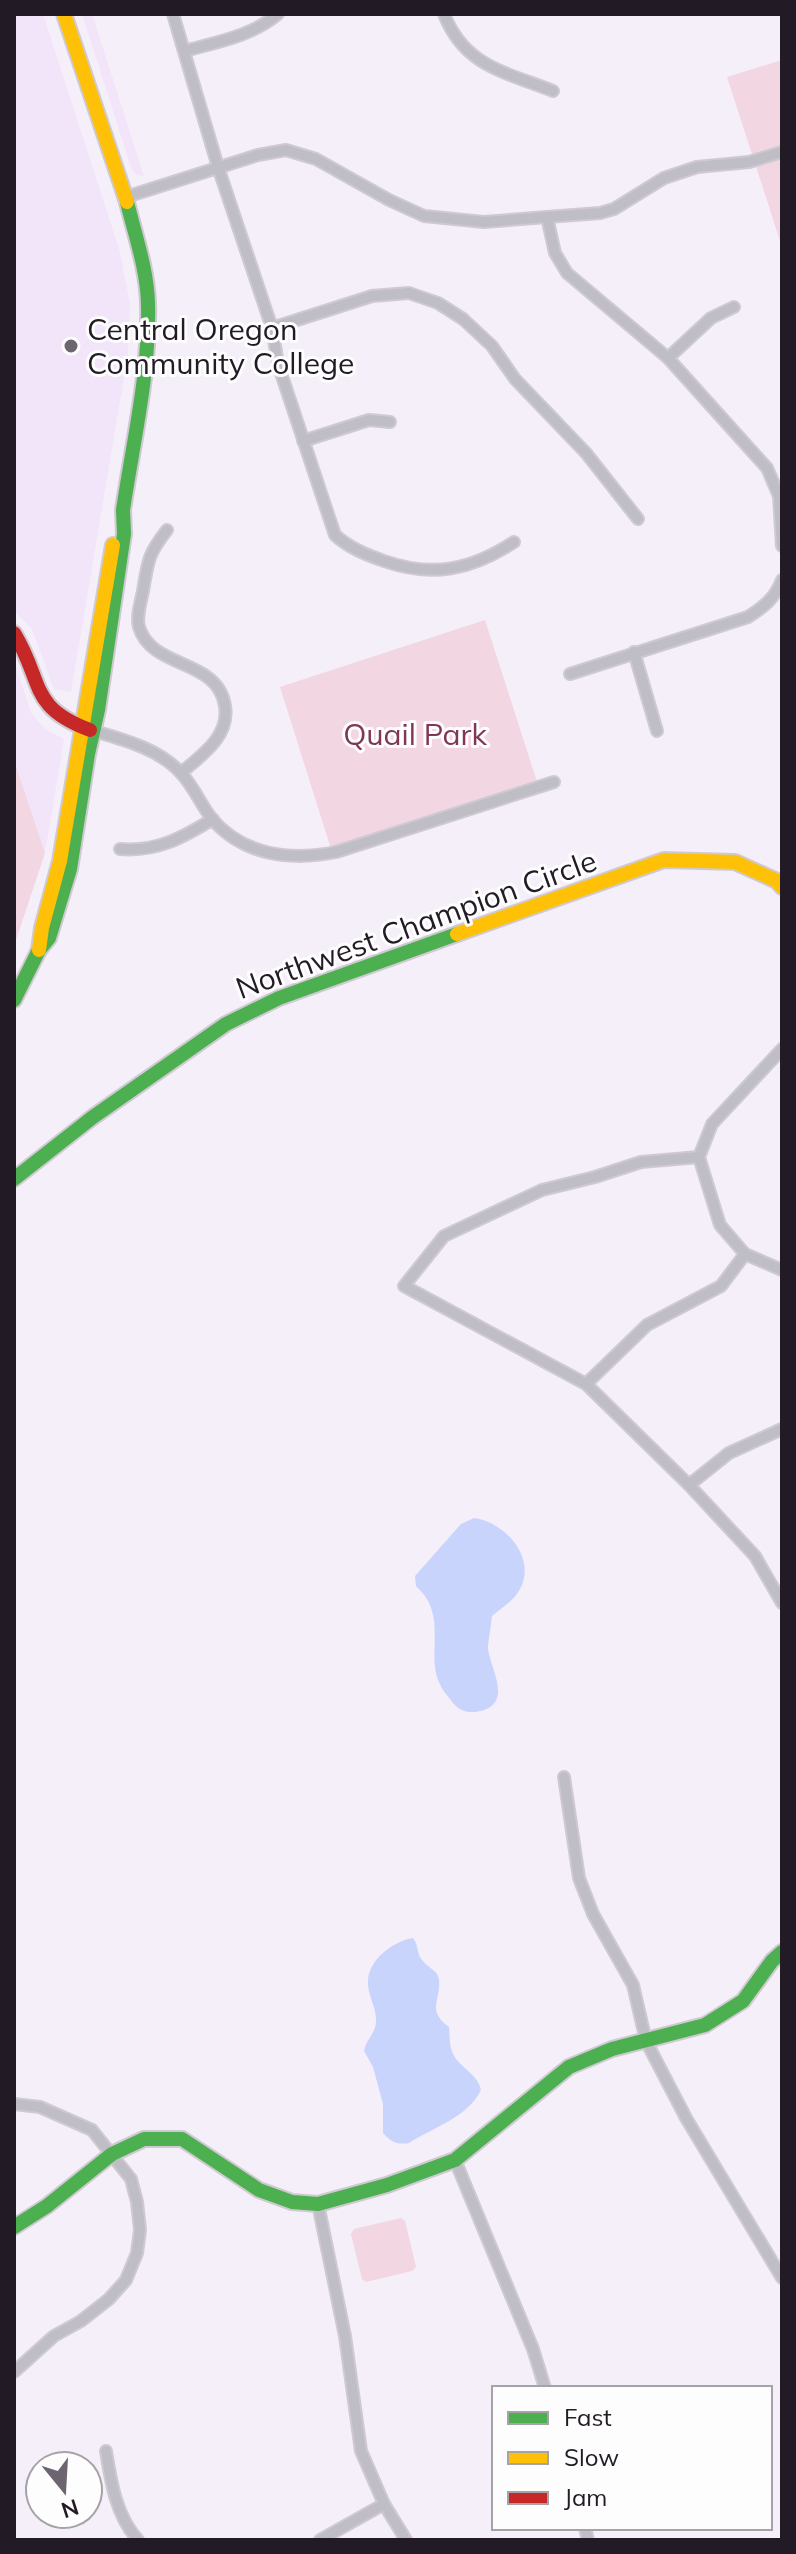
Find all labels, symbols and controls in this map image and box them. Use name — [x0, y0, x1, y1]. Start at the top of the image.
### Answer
place label: Central Oregon Community College — [87, 310, 354, 382]
marker: Central Oregon Community College — [62, 337, 80, 355]
park label: Quail Park — [343, 715, 487, 753]
street label: Northwest Champion Circle — [230, 841, 602, 1007]
legend — [492, 2386, 772, 2530]
text: Fast — [564, 2402, 612, 2432]
text: Slow — [564, 2442, 619, 2472]
north arrow — [24, 2450, 104, 2530]
text: Jam — [564, 2482, 607, 2512]
text: N — [58, 2493, 82, 2525]

